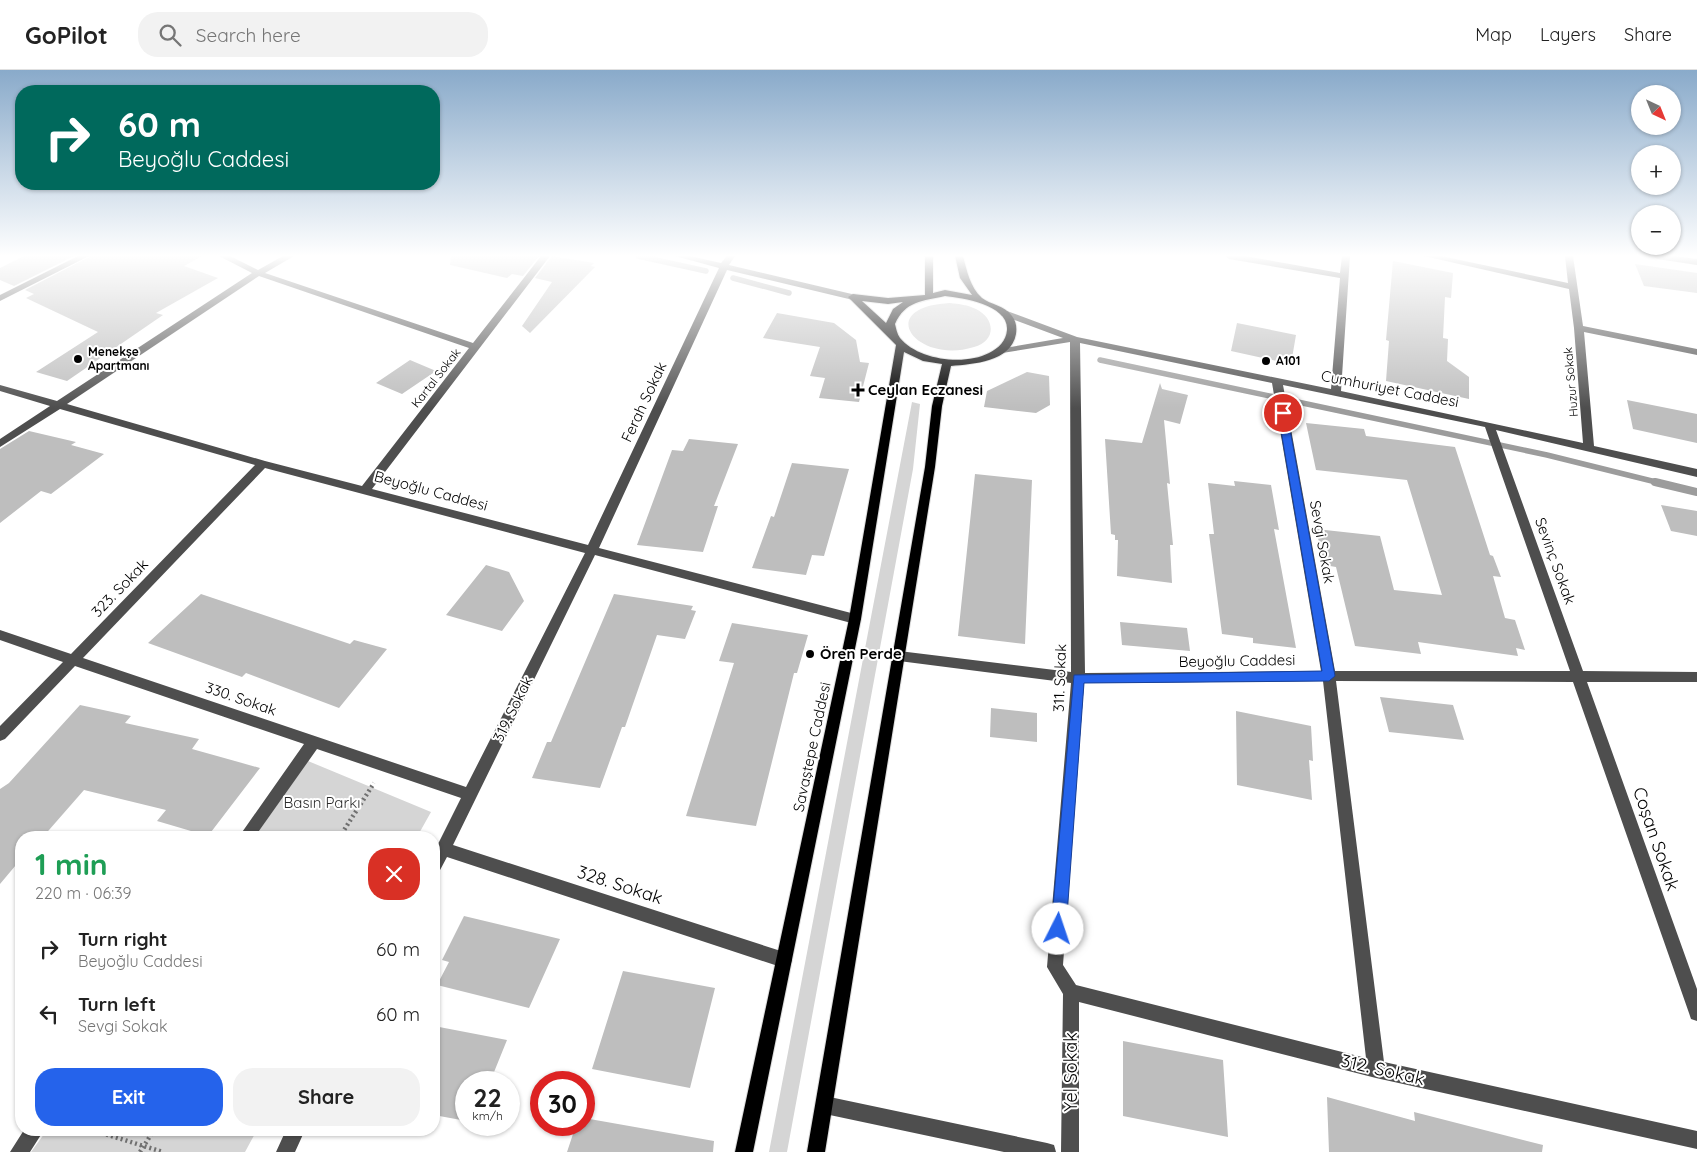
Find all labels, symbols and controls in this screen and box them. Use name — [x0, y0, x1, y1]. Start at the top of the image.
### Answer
search box — [138, 12, 488, 57]
text: GoPilot — [25, 20, 108, 50]
icon: search — [156, 21, 184, 49]
text: Search here — [196, 23, 301, 47]
text: Map — [1475, 23, 1512, 46]
text: Layers — [1540, 23, 1596, 46]
text: Share — [1624, 23, 1672, 46]
north arrow — [1631, 85, 1681, 135]
map controls — [1631, 85, 1681, 255]
text: 60 m — [118, 102, 201, 146]
icon: right — [35, 105, 100, 170]
text: Beyoğlu Caddesi — [118, 145, 289, 173]
button: + — [1631, 145, 1681, 195]
button: − — [1631, 205, 1681, 255]
place label: Menekşe Apartmanı — [88, 344, 150, 373]
street label: Kartal Sokak — [408, 345, 464, 410]
street label: Huzur Sokak — [1560, 347, 1581, 418]
marker: Menekşe Apartmanı — [72, 353, 84, 365]
place label: A101 — [1276, 353, 1300, 368]
marker: A101 — [1260, 355, 1272, 367]
street label: Ferah Sokak — [617, 359, 670, 445]
street label: Cumhuriyet Caddesi — [1320, 366, 1461, 411]
place label: Ceylan Eczanesi — [868, 380, 983, 399]
marker: Ceylan Eczanesi — [852, 384, 864, 396]
pin — [1262, 392, 1304, 434]
icon: arrive — [1269, 399, 1297, 427]
street label: Beyoğlu Caddesi — [372, 466, 490, 515]
street label: Sevgi Sokak — [1306, 499, 1339, 585]
street label: Sevinç Sokak — [1531, 515, 1580, 607]
street label: 323. Sokak — [87, 555, 152, 621]
street label: 311. Sokak — [1049, 643, 1070, 712]
place label: Ören Perde — [820, 644, 902, 663]
marker: Ören Perde — [804, 648, 816, 660]
street label: Beyoğlu Caddesi — [1178, 650, 1296, 671]
street label: 319. Sokak — [489, 673, 537, 745]
street label: 330. Sokak — [203, 677, 279, 720]
street label: Savaştepe Caddesi — [788, 680, 835, 814]
street label: Coşan Sokak — [1628, 784, 1685, 894]
park label: Basın Parkı — [284, 793, 360, 812]
text: 1 min — [35, 845, 108, 883]
button: close — [368, 848, 420, 900]
street label: 328. Sokak — [575, 860, 666, 909]
text: 220 m · 06:39 — [35, 883, 132, 903]
position arrow — [1031, 902, 1083, 954]
text: Turn right — [78, 927, 167, 951]
icon: right — [35, 935, 63, 963]
text: 60 m — [376, 937, 420, 961]
text: Beyoğlu Caddesi — [78, 951, 203, 971]
text: Turn left — [78, 992, 156, 1016]
icon: left — [35, 1000, 63, 1028]
text: 60 m — [376, 1002, 420, 1026]
text: Sevgi Sokak — [78, 1016, 168, 1036]
street label: Yel Sokak — [1059, 1032, 1082, 1112]
street label: 312. Sokak — [1339, 1049, 1427, 1090]
button: Exit — [35, 1068, 223, 1126]
button: Share — [233, 1068, 420, 1126]
speed limit sign: 30 — [530, 1071, 595, 1136]
text: 22 — [473, 1082, 502, 1113]
text: km/h — [472, 1108, 503, 1123]

